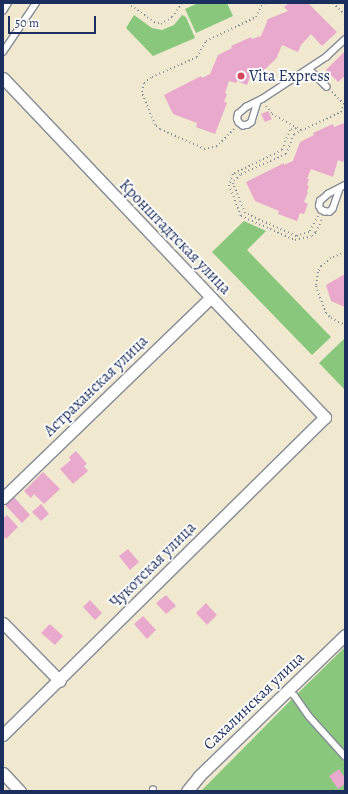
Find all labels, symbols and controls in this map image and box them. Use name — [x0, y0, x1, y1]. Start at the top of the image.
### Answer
scale bar — [10, 8, 98, 34]
text: 50 m — [15, 15, 39, 31]
place label: Vita Express — [249, 66, 330, 86]
marker: Vita Express — [236, 71, 246, 81]
street label: Кронштадтская улица — [115, 176, 235, 298]
street label: Астраханская улица — [40, 331, 152, 441]
street label: Чукотская улица — [106, 518, 200, 612]
street label: Сахалинская улица — [200, 648, 308, 754]

